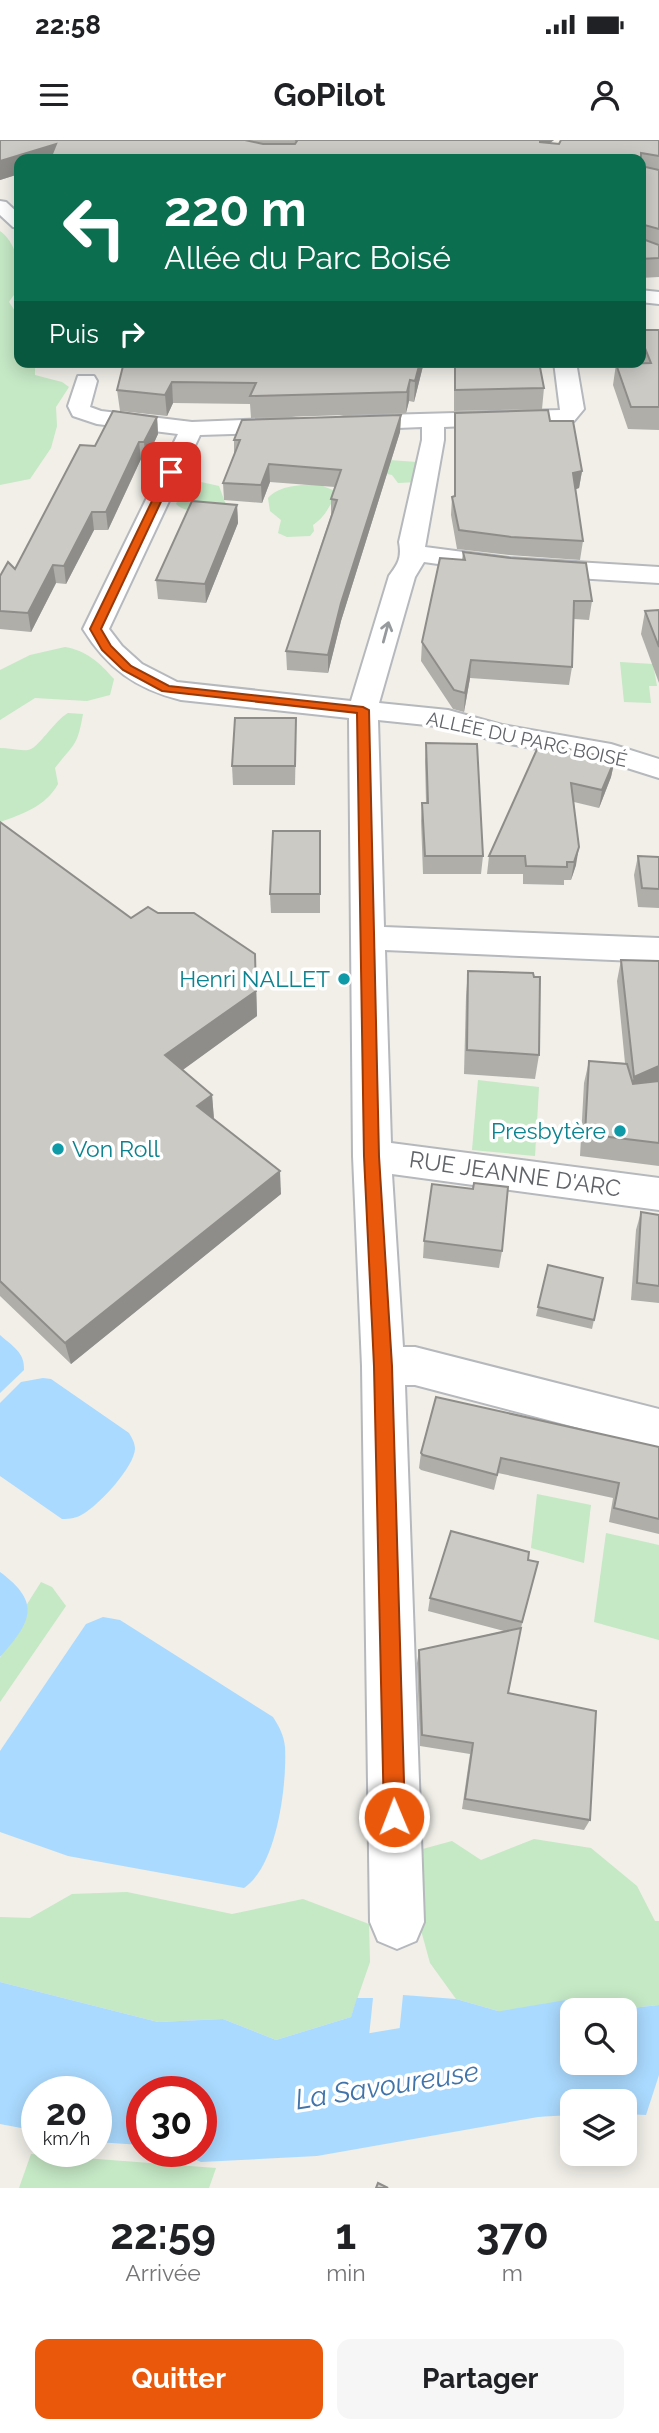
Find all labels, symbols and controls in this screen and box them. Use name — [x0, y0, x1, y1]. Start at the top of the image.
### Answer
text: 22:58 — [35, 10, 101, 40]
icon: menu — [35, 76, 73, 114]
text: GoPilot — [274, 76, 385, 113]
icon: person — [586, 76, 624, 114]
text: 220 m — [164, 180, 307, 237]
icon: left — [49, 182, 140, 273]
text: Allée du Parc Boisé — [164, 239, 451, 276]
icon: right — [113, 315, 151, 353]
text: Puis — [49, 319, 99, 349]
pin — [141, 442, 201, 502]
icon: arrive — [152, 453, 190, 491]
one-way arrow — [380, 621, 393, 644]
street label: ALLÉE DU PARC BOISÉ — [425, 707, 629, 771]
place label: Henri NALLET — [179, 965, 330, 992]
marker: Henri NALLET — [336, 971, 352, 987]
place label: Presbytère — [491, 1117, 606, 1144]
marker: Presbytère — [612, 1123, 628, 1139]
place label: Von Roll — [72, 1135, 161, 1162]
marker: Von Roll — [50, 1141, 66, 1157]
street label: RUE JEANNE D'ARC — [407, 1145, 623, 1202]
position arrow — [357, 1780, 431, 1854]
map controls — [560, 1998, 637, 2166]
button: search — [560, 1998, 637, 2075]
water label: La Savoureuse — [293, 2055, 481, 2116]
speed limit sign: 30 — [126, 2076, 217, 2167]
button: layers — [560, 2089, 637, 2166]
text: 20 — [46, 2092, 87, 2133]
text: km/h — [43, 2128, 90, 2149]
text: 22:59 — [110, 2210, 216, 2259]
text: 1 — [336, 2210, 356, 2259]
text: 370 — [476, 2210, 549, 2259]
text: Arrivée — [125, 2259, 201, 2286]
text: min — [326, 2259, 366, 2286]
text: m — [502, 2259, 523, 2286]
button: Quitter — [35, 2339, 323, 2419]
button: Partager — [337, 2339, 624, 2419]

